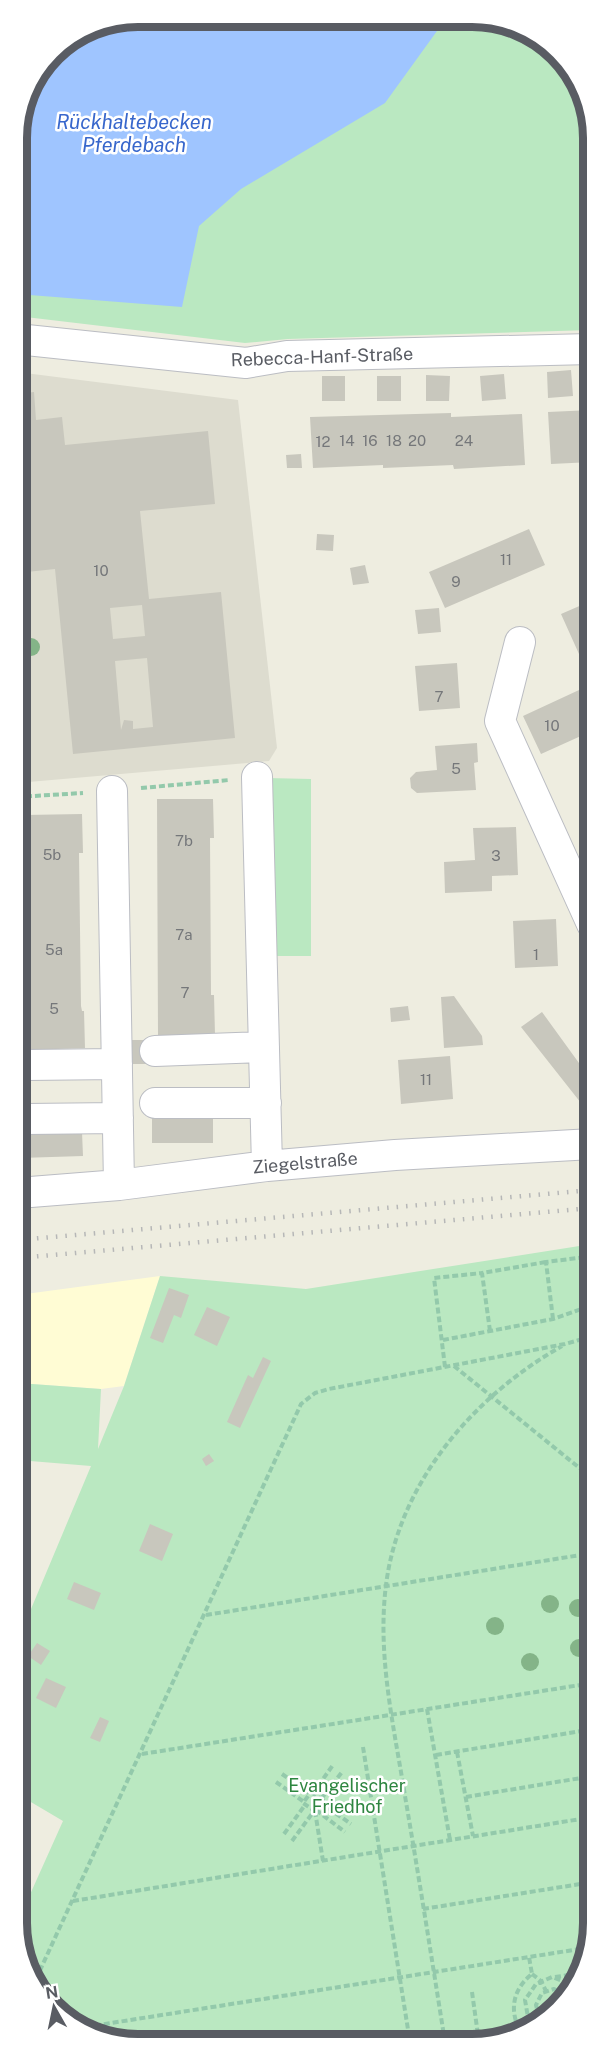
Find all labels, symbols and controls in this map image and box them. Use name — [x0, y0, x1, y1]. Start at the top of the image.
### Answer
water label: Rückhaltebecken Pferdebach — [56, 110, 212, 157]
street label: Rebecca-Hanf-Straße — [230, 343, 414, 370]
house number: 14 — [339, 432, 355, 449]
house number: 16 — [362, 432, 378, 449]
house number: 18 — [386, 432, 402, 449]
house number: 20 — [408, 432, 426, 449]
house number: 24 — [455, 432, 473, 449]
house number: 12 — [315, 433, 331, 450]
house number: 11 — [500, 551, 512, 568]
house number: 10 — [93, 562, 109, 579]
house number: 9 — [451, 573, 461, 590]
house number: 7 — [434, 688, 444, 705]
house number: 10 — [544, 717, 560, 734]
house number: 5 — [451, 760, 461, 777]
house number: 7b — [175, 832, 193, 849]
house number: 5b — [43, 846, 61, 863]
house number: 3 — [491, 847, 501, 864]
house number: 7a — [175, 926, 193, 943]
house number: 5a — [45, 941, 63, 958]
house number: 1 — [533, 946, 539, 963]
house number: 7 — [180, 984, 190, 1001]
house number: 5 — [49, 1000, 59, 1017]
house number: 11 — [420, 1071, 432, 1088]
street label: Ziegelstraße — [252, 1147, 358, 1178]
park label: Evangelischer Friedhof — [288, 1775, 406, 1817]
north arrow — [24, 1977, 84, 2037]
text: N — [44, 1982, 59, 2003]

